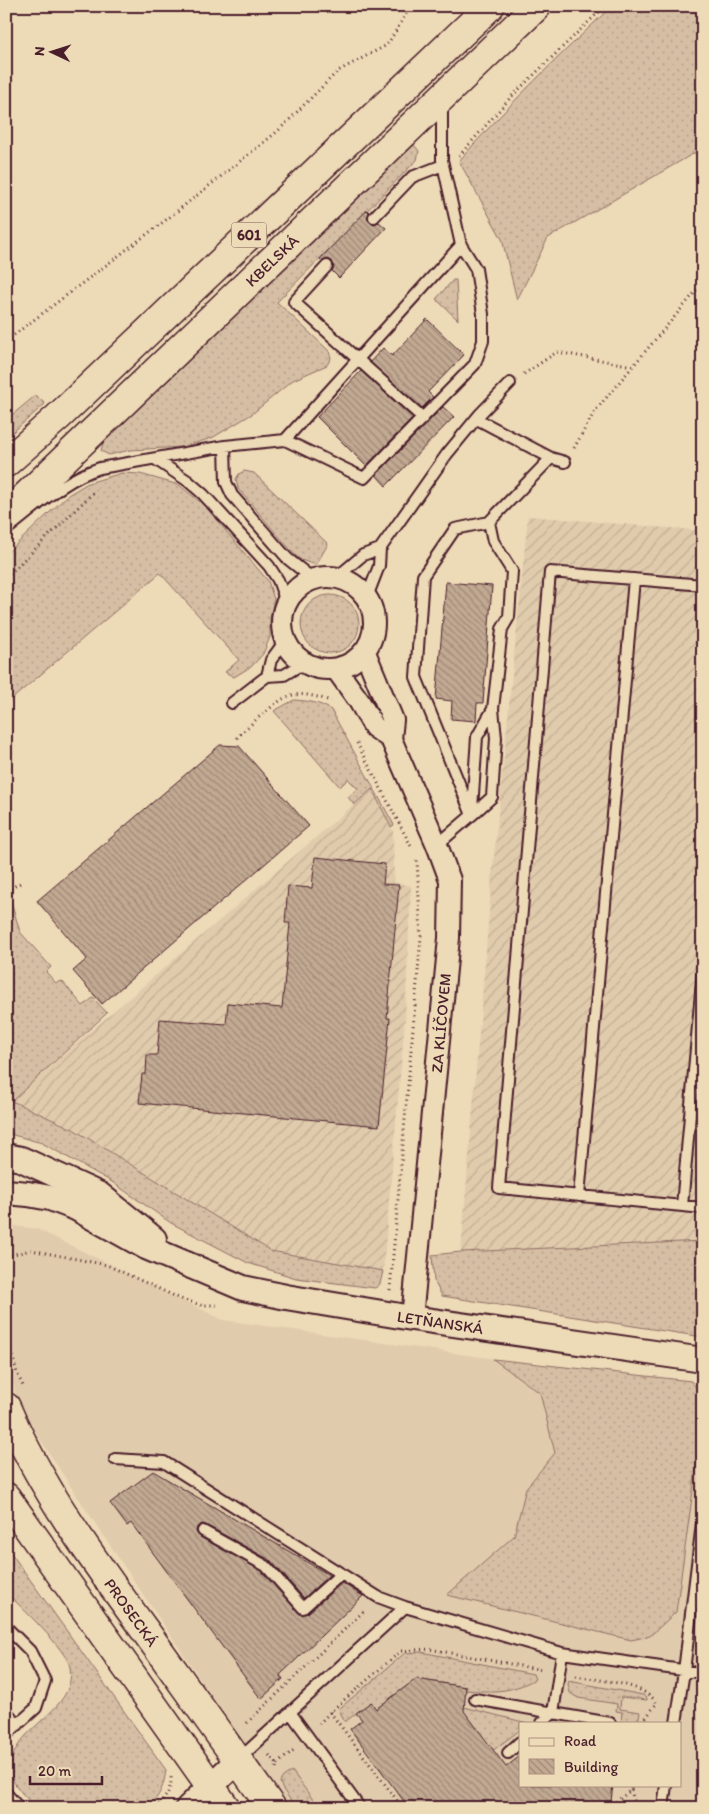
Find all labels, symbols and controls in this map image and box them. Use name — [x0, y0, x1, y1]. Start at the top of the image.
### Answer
north arrow — [28, 28, 78, 78]
text: N — [31, 46, 48, 56]
road number: 601 — [232, 222, 266, 248]
street label: KBELSKÁ — [241, 230, 302, 290]
street label: ZA KLÍČOVEM — [427, 972, 455, 1074]
street label: LETŇANSKÁ — [396, 1306, 485, 1338]
street label: PROSECKÁ — [101, 1575, 162, 1650]
legend — [519, 1722, 682, 1786]
text: Road — [564, 1732, 597, 1750]
scale bar — [30, 1754, 102, 1786]
text: Building — [564, 1758, 618, 1776]
text: 20 m — [38, 1762, 72, 1780]

